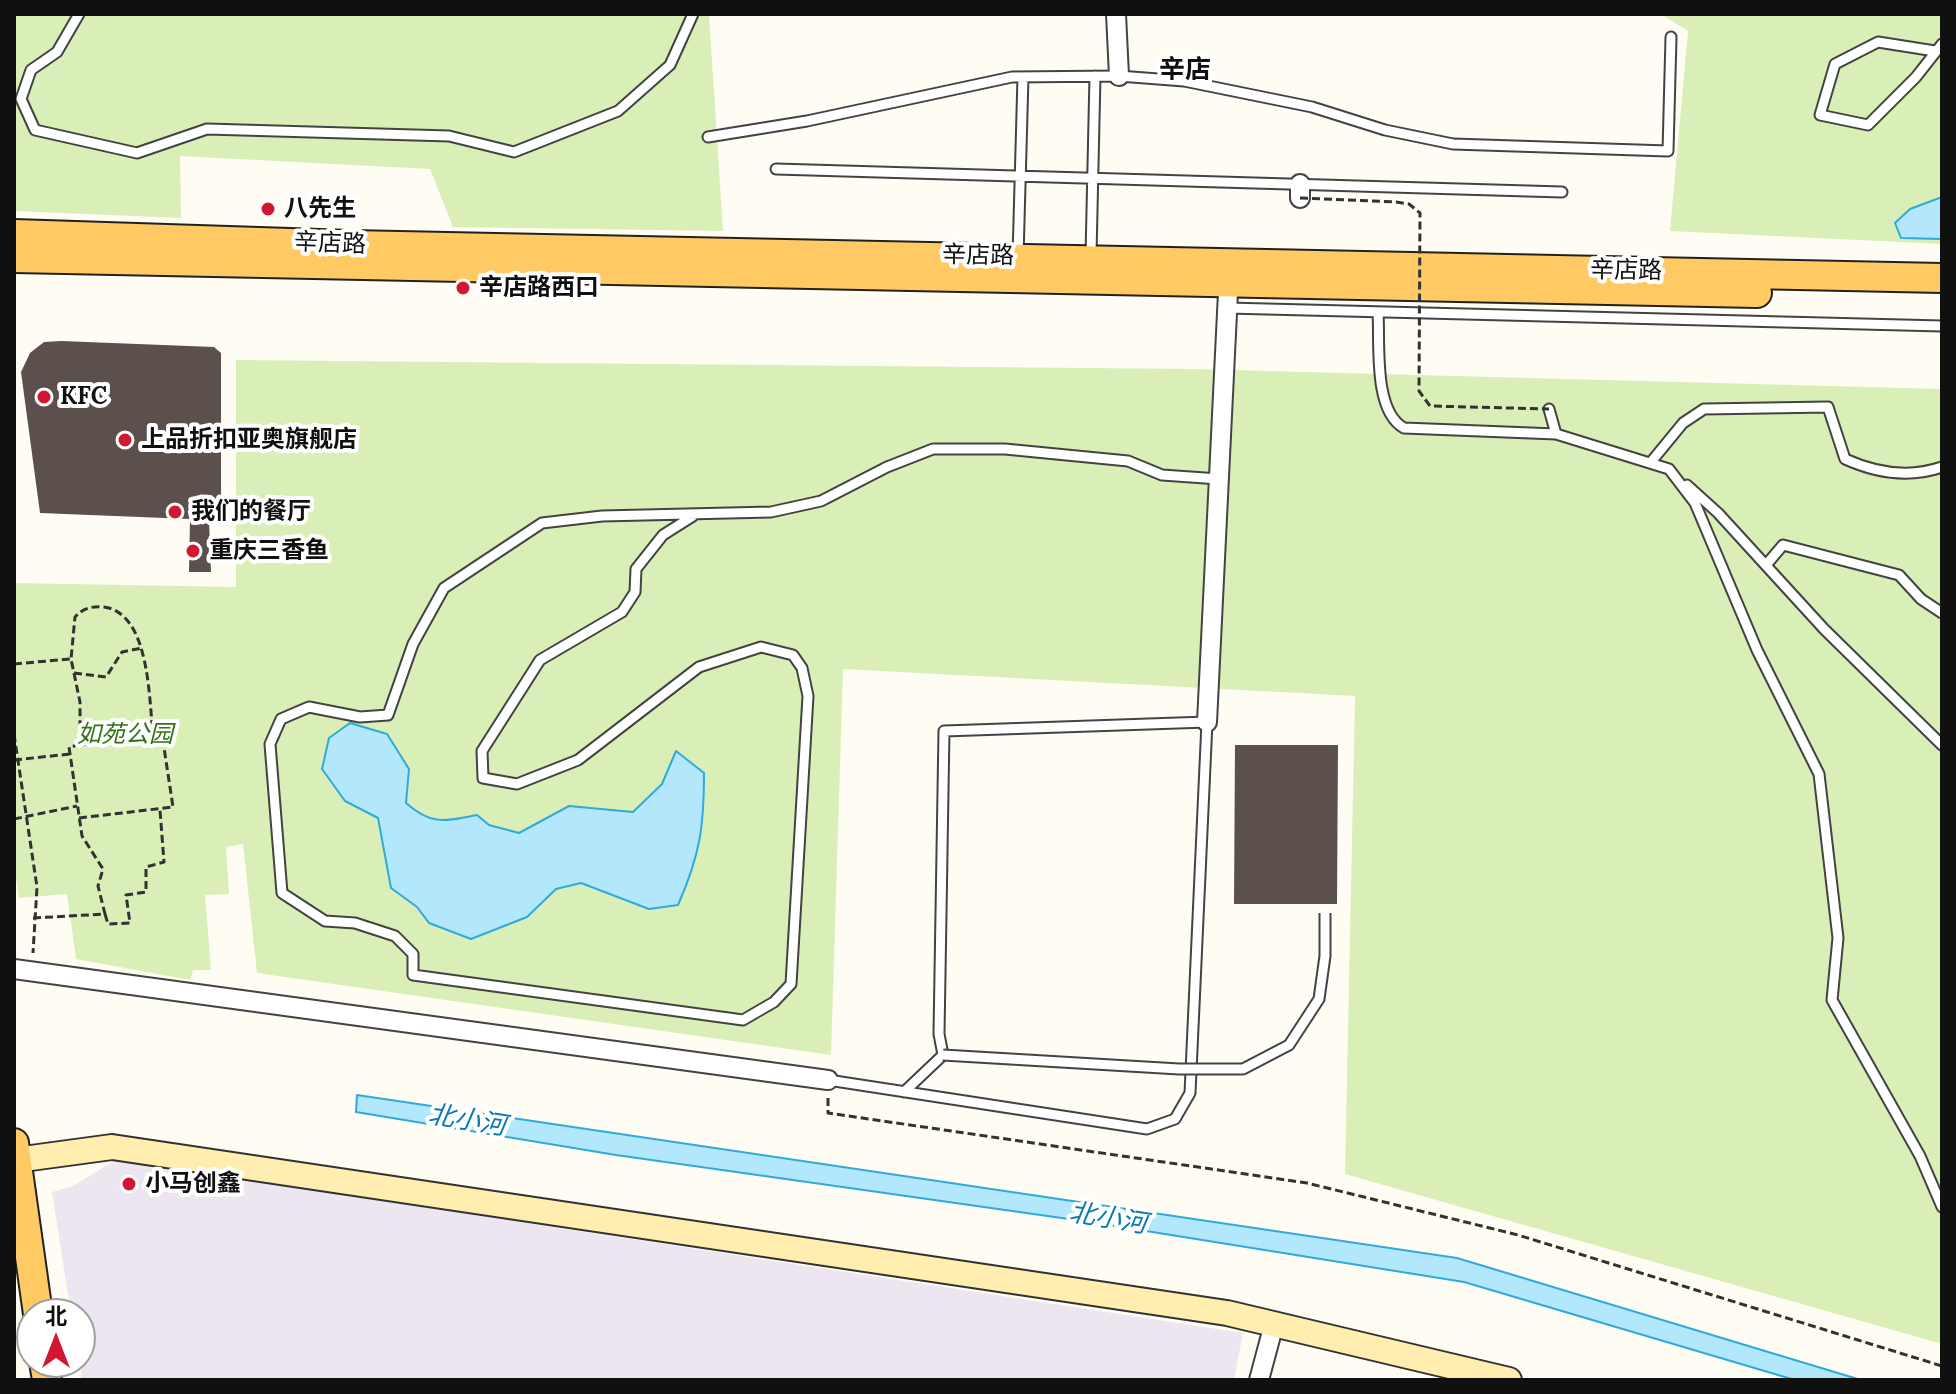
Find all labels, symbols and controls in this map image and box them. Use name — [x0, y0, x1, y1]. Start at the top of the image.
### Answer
district label: 辛店 — [1159, 55, 1211, 87]
place label: 八先生 — [284, 195, 356, 223]
marker: 八先生 — [259, 200, 277, 218]
street label: 辛店路 — [294, 228, 366, 260]
street label: 辛店路 — [942, 241, 1014, 271]
street label: 辛店路 — [1590, 256, 1662, 286]
place label: 辛店路西口 — [479, 274, 599, 302]
marker: 辛店路西口 — [454, 279, 472, 297]
place label: KFC — [60, 383, 107, 411]
marker: KFC — [35, 388, 53, 406]
place label: 上品折扣亚奥旗舰店 — [141, 426, 357, 454]
marker: 上品折扣亚奥旗舰店 — [116, 431, 134, 449]
place label: 我们的餐厅 — [191, 498, 311, 526]
marker: 我们的餐厅 — [166, 503, 184, 521]
place label: 重庆三香鱼 — [209, 537, 329, 565]
marker: 重庆三香鱼 — [184, 542, 202, 560]
park label: 如苑公园 — [77, 721, 173, 749]
water label: 北小河 — [426, 1099, 508, 1143]
place label: 小马创鑫 — [145, 1170, 241, 1198]
marker: 小马创鑫 — [120, 1175, 138, 1193]
water label: 北小河 — [1067, 1197, 1149, 1241]
north arrow — [16, 1298, 96, 1378]
text: 北 — [45, 1302, 67, 1330]

